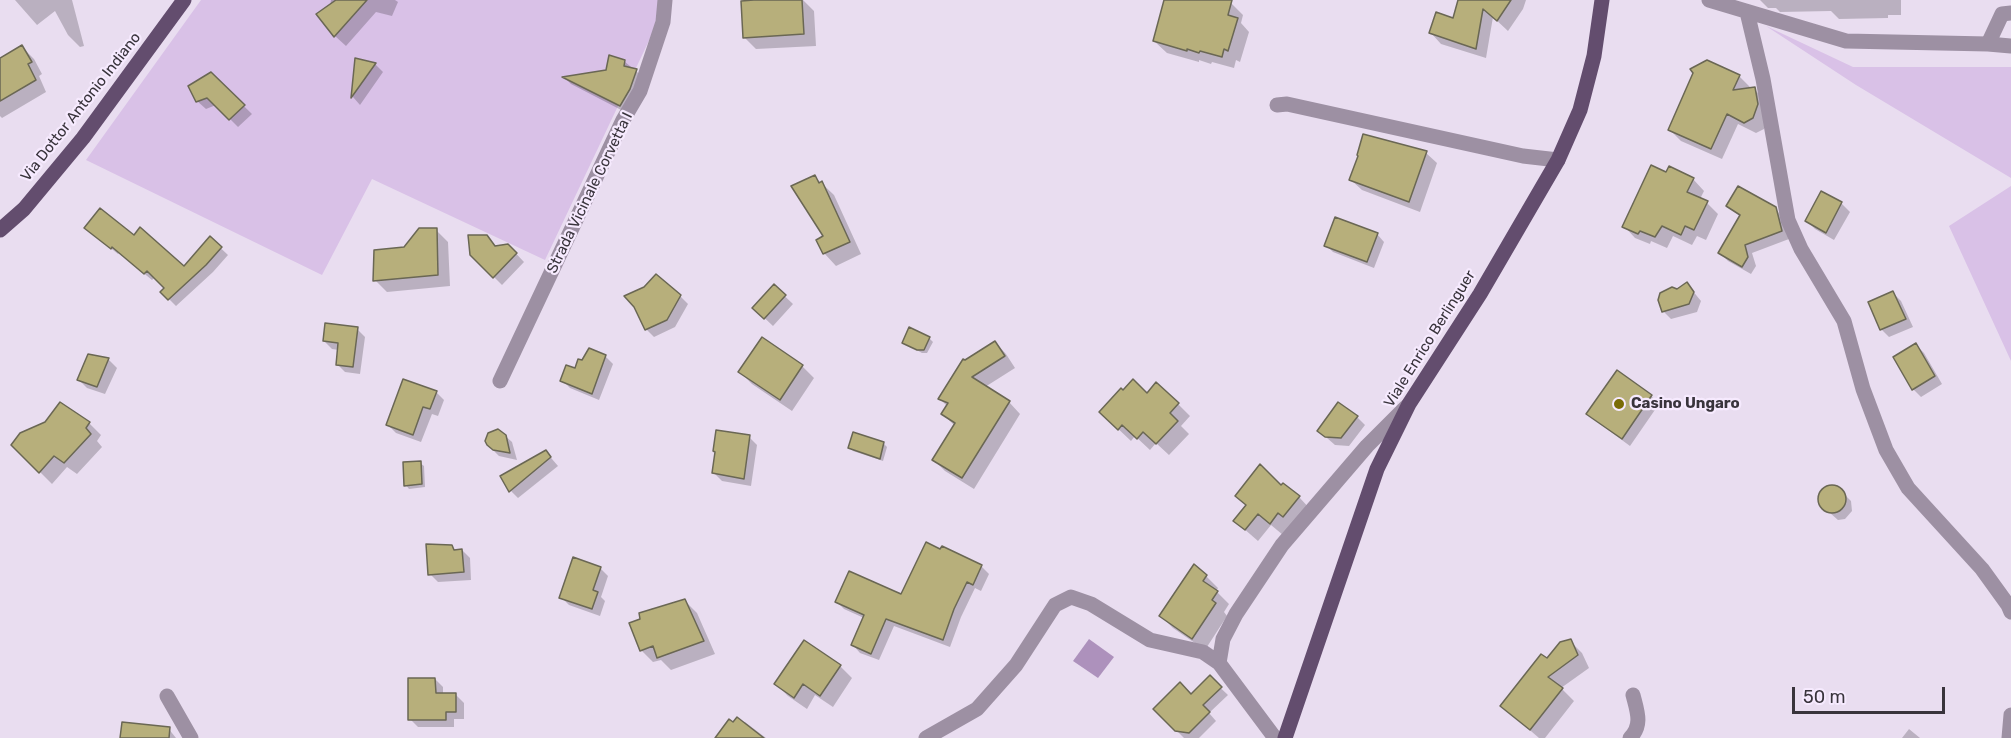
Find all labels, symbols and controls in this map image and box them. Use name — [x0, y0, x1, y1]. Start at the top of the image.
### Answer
street label: Via Dottor Antonio Indiano — [17, 29, 145, 185]
street label: Strada Vicinale Corvetta I — [543, 110, 637, 276]
street label: Viale Enrico Berlinguer — [1380, 267, 1480, 411]
place label: Casino Ungaro — [1631, 395, 1740, 413]
marker: Casino Ungaro — [1612, 397, 1626, 411]
scale bar — [1795, 675, 1948, 713]
text: 50 m — [1803, 686, 1846, 708]

